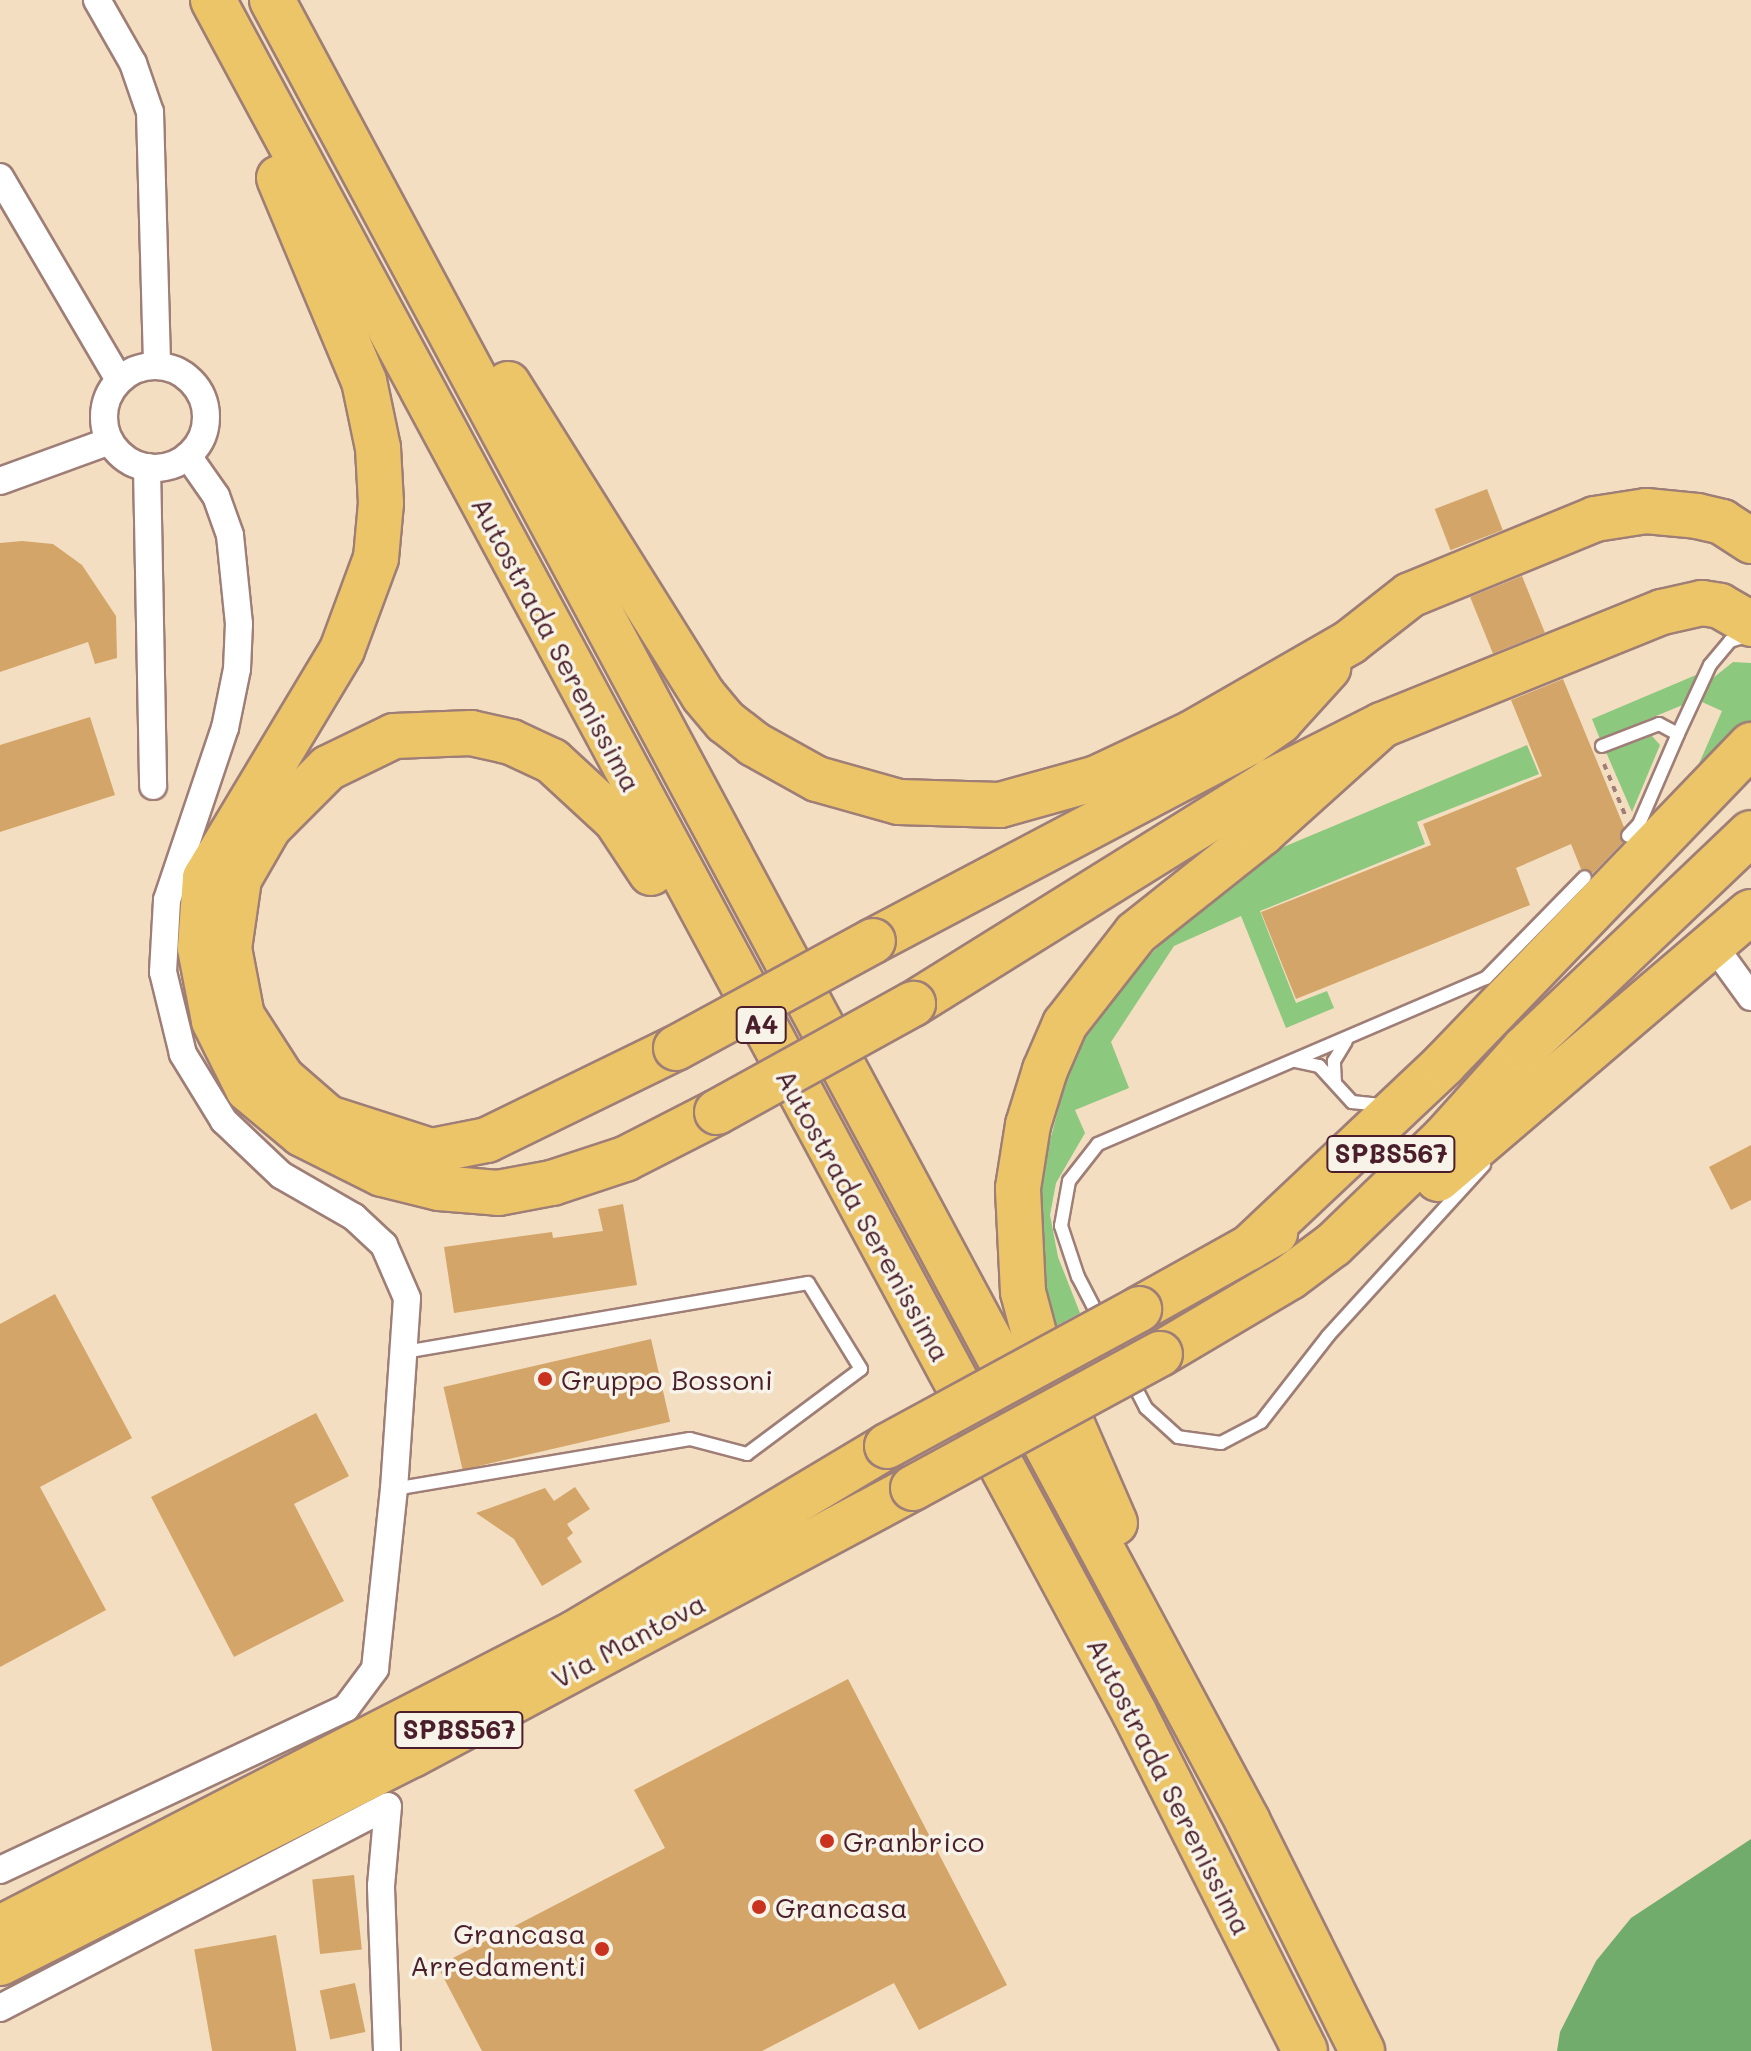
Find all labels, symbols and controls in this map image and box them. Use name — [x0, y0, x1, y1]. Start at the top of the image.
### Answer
street label: Autostrada Serenissima — [465, 491, 649, 797]
road number: A4 — [735, 1003, 787, 1047]
street label: Autostrada Serenissima — [769, 1063, 959, 1367]
road number: SPBS567 — [1325, 1132, 1457, 1176]
place label: Gruppo Bossoni — [561, 1362, 773, 1396]
marker: Gruppo Bossoni — [536, 1370, 554, 1388]
street label: Via Mantova — [545, 1585, 711, 1695]
street label: Autostrada Serenissima — [1080, 1632, 1260, 1940]
road number: SPBS567 — [393, 1708, 525, 1752]
place label: Granbrico — [843, 1824, 984, 1858]
marker: Granbrico — [818, 1832, 836, 1850]
place label: Grancasa — [775, 1890, 908, 1924]
marker: Grancasa — [750, 1898, 768, 1916]
place label: Grancasa Arredamenti — [410, 1916, 586, 1982]
marker: Grancasa Arredamenti — [593, 1940, 611, 1958]

